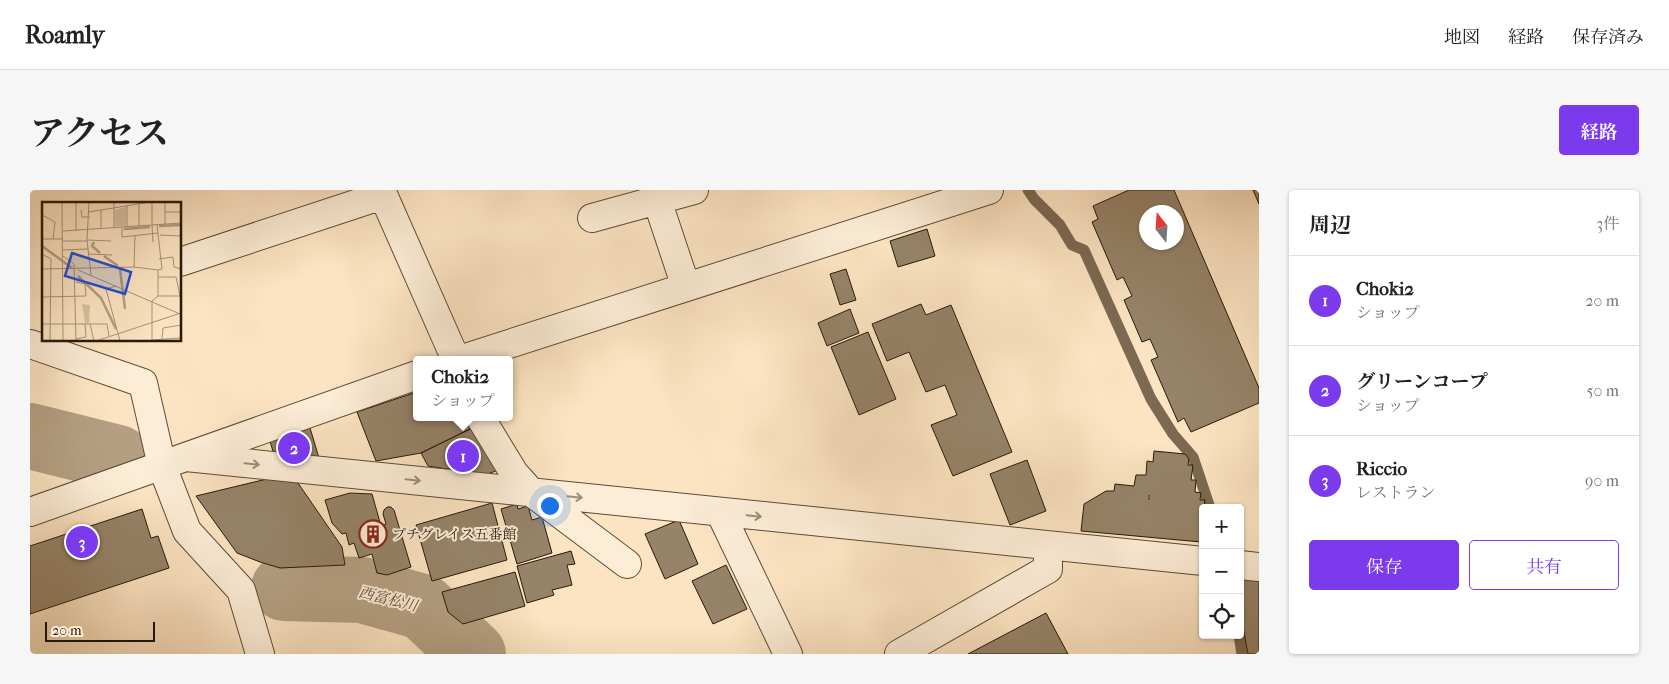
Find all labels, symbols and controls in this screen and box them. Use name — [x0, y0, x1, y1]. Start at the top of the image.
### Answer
text: Roamly — [25, 21, 104, 49]
text: 地図 — [1444, 27, 1480, 48]
text: 経路 — [1508, 27, 1544, 48]
text: 保存済み — [1572, 27, 1644, 48]
button: 経路 — [1559, 105, 1639, 155]
text: アクセス — [30, 113, 169, 154]
inset map — [42, 202, 181, 341]
north arrow — [1139, 205, 1184, 250]
text: 周辺 — [1309, 213, 1351, 237]
text: 3件 — [1596, 214, 1619, 233]
text: Choki2 — [1356, 278, 1414, 300]
text: 1 — [1322, 291, 1328, 310]
text: 20 m — [1585, 291, 1619, 310]
text: ショップ — [1356, 303, 1420, 322]
popup — [413, 356, 513, 421]
text: Choki2 — [431, 366, 489, 388]
text: グリーンコープ — [1356, 371, 1488, 393]
text: 2 — [1321, 381, 1329, 400]
text: 50 m — [1587, 381, 1619, 400]
text: ショップ — [431, 391, 495, 410]
text: ショップ — [1356, 396, 1420, 415]
pin: 2 — [278, 429, 310, 467]
pin: 1 — [447, 437, 479, 475]
text: Riccio — [1356, 458, 1407, 480]
one-way arrow — [244, 459, 260, 469]
text: 3 — [1322, 471, 1328, 490]
text: 90 m — [1585, 471, 1619, 490]
one-way arrow — [405, 476, 421, 485]
text: レストラン — [1356, 483, 1436, 502]
house number: 1 — [1147, 490, 1151, 503]
one-way arrow — [567, 492, 583, 502]
your location — [537, 493, 563, 519]
map controls — [1199, 504, 1244, 639]
button: + — [1199, 504, 1244, 549]
one-way arrow — [746, 511, 762, 521]
building icon: プチグレイス五番館 — [358, 519, 388, 549]
pin: 3 — [66, 523, 98, 561]
place label: プチグレイス五番館 — [392, 526, 517, 543]
button: 保存 — [1309, 540, 1459, 590]
button: 共有 — [1469, 540, 1619, 590]
button: − — [1199, 549, 1244, 594]
water label: 西富松川 — [357, 583, 421, 615]
button: locate — [1199, 594, 1244, 639]
scale bar — [45, 619, 155, 642]
text: 20 m — [52, 622, 82, 639]

